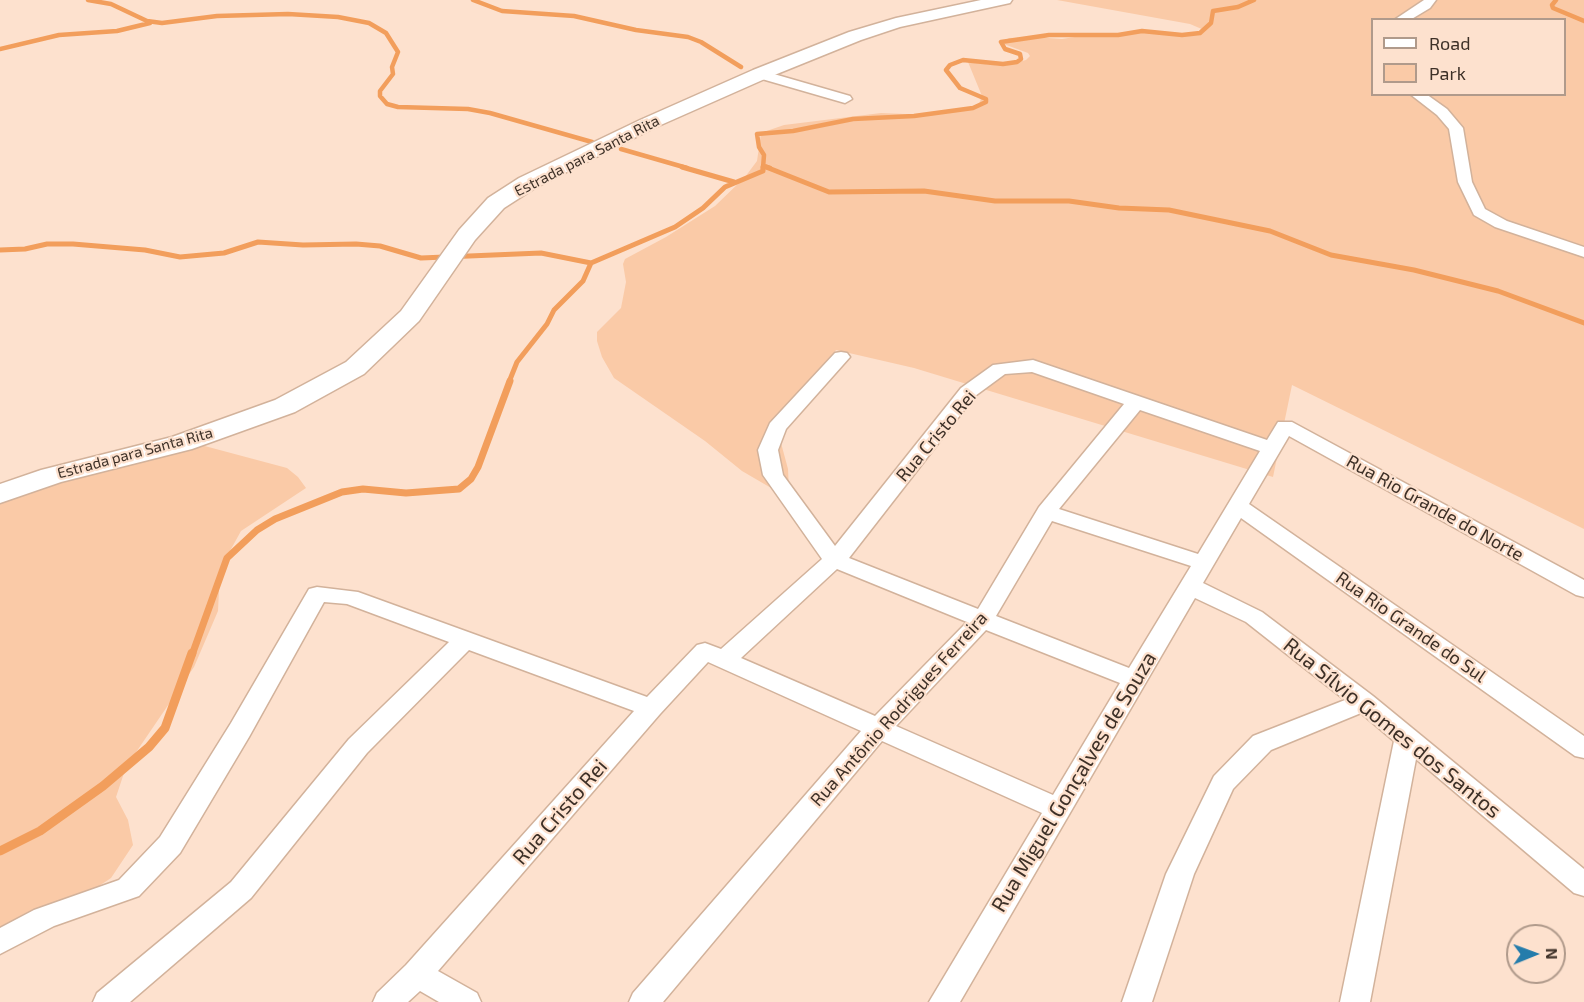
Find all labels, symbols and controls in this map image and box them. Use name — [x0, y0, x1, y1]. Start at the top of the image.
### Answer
legend — [1371, 18, 1566, 96]
text: Road — [1429, 32, 1470, 54]
text: Park — [1429, 62, 1466, 84]
street label: Estrada para Santa Rita — [512, 112, 662, 200]
street label: Rua Cristo Rei — [892, 386, 980, 486]
street label: Estrada para Santa Rita — [55, 424, 215, 482]
street label: Rua Rio Grande do Norte — [1343, 450, 1527, 566]
street label: Rua Rio Grande do Sul — [1332, 567, 1490, 687]
street label: Rua Antônio Rodrigues Ferreira — [806, 607, 992, 811]
street label: Rua Sílvio Gomes dos Santos — [1278, 632, 1506, 824]
street label: Rua Miguel Gonçalves de Souza — [986, 647, 1162, 917]
street label: Rua Cristo Rei — [507, 754, 613, 870]
north arrow — [1506, 924, 1566, 984]
text: N — [1543, 948, 1562, 960]

